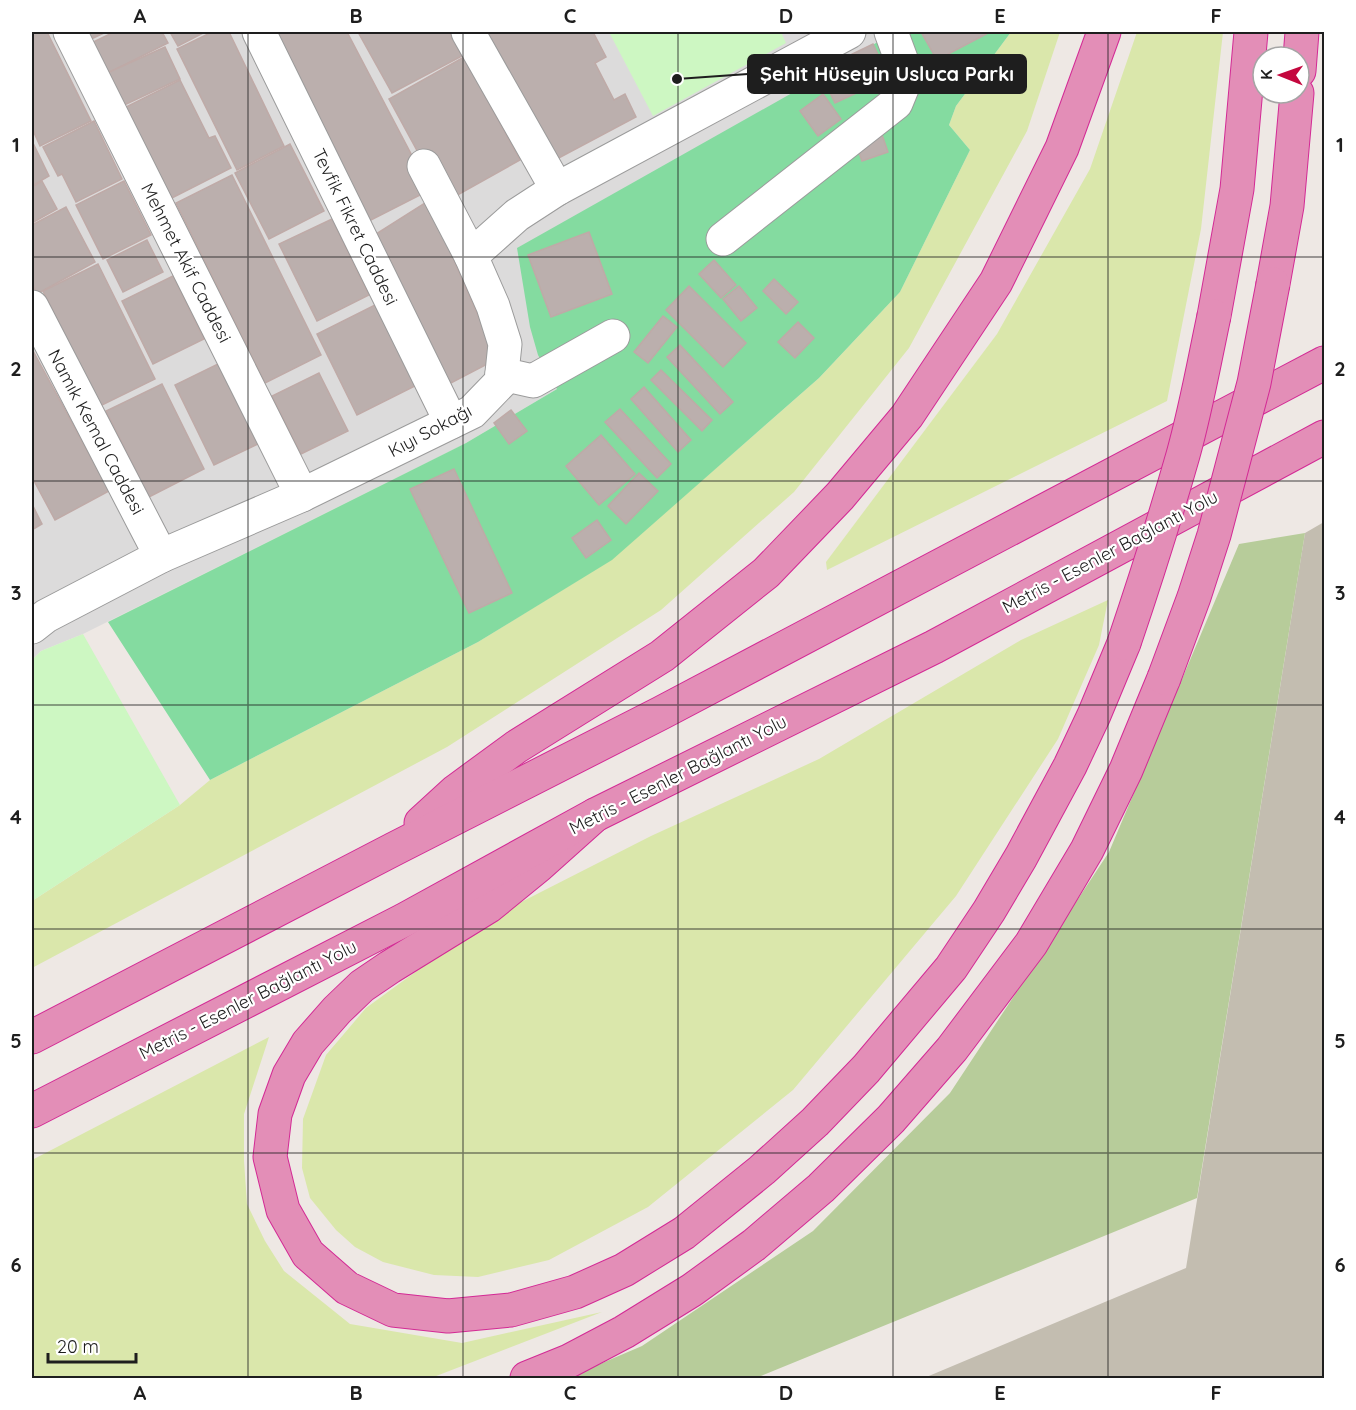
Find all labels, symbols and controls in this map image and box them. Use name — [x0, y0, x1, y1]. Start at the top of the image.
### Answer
text: A — [134, 3, 147, 28]
text: B — [349, 3, 363, 28]
text: C — [564, 3, 577, 28]
text: D — [779, 3, 793, 28]
text: E — [994, 3, 1006, 28]
text: F — [1210, 3, 1222, 28]
north arrow — [1251, 45, 1311, 105]
callout: Şehit Hüseyin Usluca Parkı — [748, 55, 1026, 93]
text: Şehit Hüseyin Usluca Parkı — [760, 61, 1014, 86]
text: K — [1256, 69, 1276, 80]
text: 1 — [12, 132, 20, 157]
text: 1 — [1336, 132, 1344, 157]
street label: Tevfik Fikret Caddesi — [308, 145, 403, 309]
street label: Mehmet Akif Caddesi — [136, 179, 237, 347]
street label: Namık Kemal Caddesi — [43, 345, 150, 518]
text: 2 — [10, 356, 22, 381]
text: 2 — [1334, 356, 1346, 381]
street label: Kıyı Sokağı — [384, 399, 476, 462]
street label: Metris - Esenler Bağlantı Yolu — [998, 485, 1222, 618]
text: 3 — [11, 580, 21, 605]
text: 3 — [1335, 580, 1345, 605]
street label: Metris - Esenler Bağlantı Yolu — [565, 710, 790, 840]
text: 4 — [10, 804, 22, 829]
text: 4 — [1334, 804, 1346, 829]
street label: Metris - Esenler Bağlantı Yolu — [135, 935, 360, 1065]
text: 5 — [10, 1028, 22, 1053]
text: 5 — [1334, 1028, 1346, 1053]
text: 6 — [10, 1252, 22, 1277]
text: 6 — [1334, 1252, 1346, 1277]
scale bar — [48, 1326, 136, 1364]
text: 20 m — [57, 1335, 99, 1358]
text: A — [134, 1380, 147, 1405]
text: B — [349, 1380, 363, 1405]
text: C — [564, 1380, 577, 1405]
text: D — [779, 1380, 793, 1405]
text: E — [994, 1380, 1006, 1405]
text: F — [1210, 1380, 1222, 1405]

